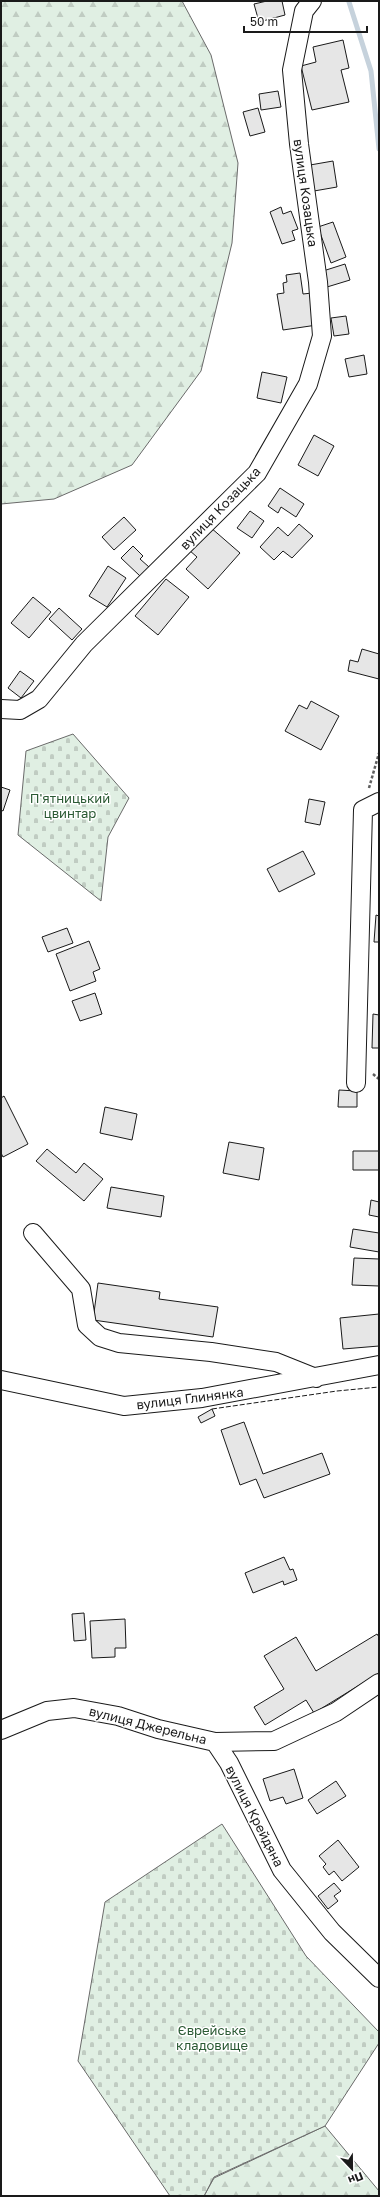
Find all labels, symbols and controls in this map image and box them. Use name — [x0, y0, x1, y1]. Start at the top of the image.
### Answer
scale bar — [244, 8, 367, 34]
text: 50 m — [250, 14, 278, 29]
street label: вулиця Козацька — [291, 138, 321, 248]
street label: вулиця Козацька — [176, 463, 264, 553]
park label: П'ятницький цвинтар — [30, 790, 110, 821]
street label: вулиця Глинянка — [136, 1383, 244, 1413]
street label: вулиця Джерельна — [87, 1703, 209, 1747]
street label: вулиця Крейдяна — [223, 1763, 287, 1869]
park label: Єврейське кладовище — [176, 2022, 248, 2053]
north arrow — [332, 2149, 372, 2189]
text: Пн — [346, 2170, 365, 2188]

